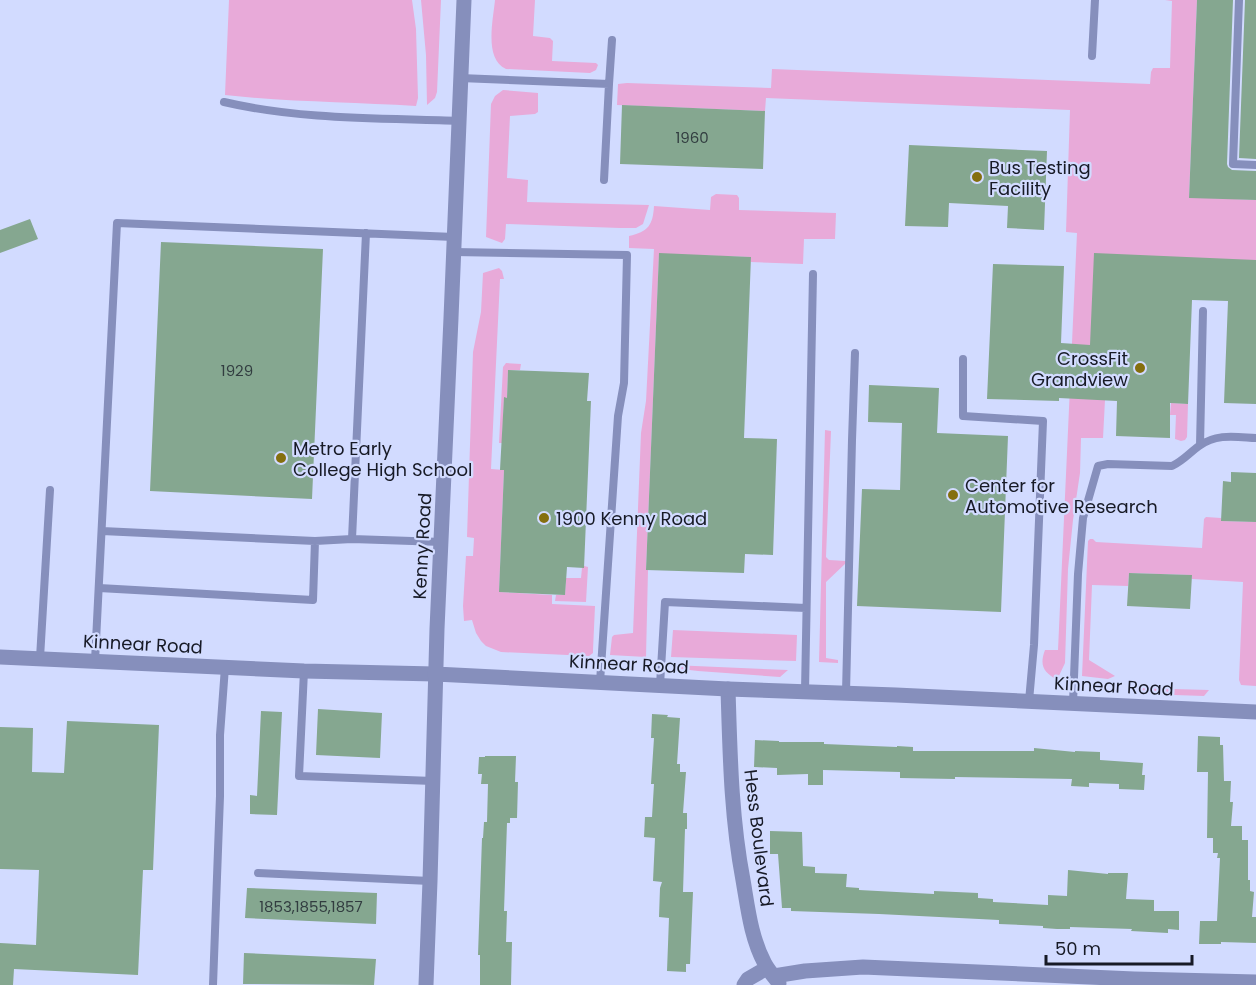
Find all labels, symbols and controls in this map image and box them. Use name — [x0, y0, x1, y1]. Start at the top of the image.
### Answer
house number: 1960 — [675, 127, 709, 148]
place label: Bus Testing Facility — [989, 155, 1091, 201]
marker: Bus Testing Facility — [970, 170, 984, 184]
place label: CrossFit Grandview — [1031, 346, 1128, 392]
house number: 1929 — [221, 360, 253, 381]
marker: CrossFit Grandview — [1133, 361, 1147, 375]
place label: Metro Early College High School — [293, 436, 472, 482]
marker: Metro Early College High School — [274, 451, 288, 465]
place label: Center for Automotive Research — [965, 473, 1158, 519]
marker: Center for Automotive Research — [946, 488, 960, 502]
street label: Kenny Road — [407, 492, 437, 600]
place label: 1900 Kenny Road — [556, 506, 707, 531]
marker: 1900 Kenny Road — [537, 511, 551, 525]
street label: Kinnear Road — [82, 628, 204, 660]
street label: Kinnear Road — [568, 648, 690, 680]
street label: Kinnear Road — [1053, 670, 1175, 702]
street label: Hess Boulevard — [738, 768, 780, 908]
house number: 1853,1855,1857 — [259, 896, 363, 917]
scale bar — [1046, 928, 1192, 966]
text: 50 m — [1055, 936, 1101, 961]

